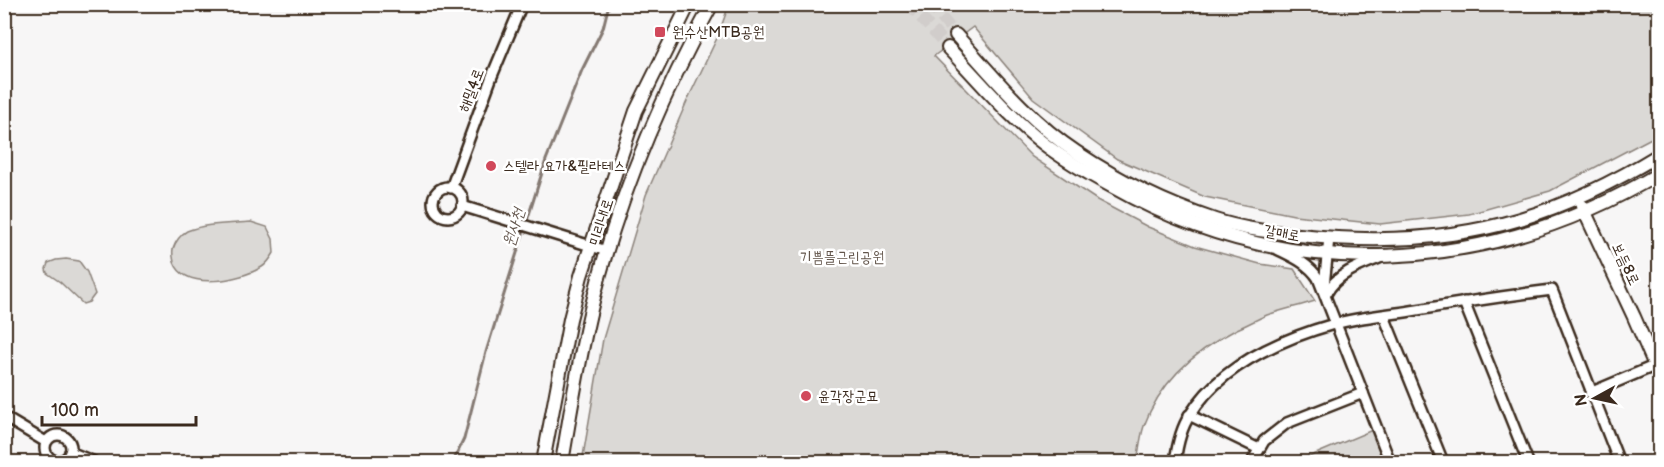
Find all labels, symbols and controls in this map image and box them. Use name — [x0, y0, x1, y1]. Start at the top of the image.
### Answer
place label: 원수산MTB공원 — [672, 23, 765, 42]
marker: 원수산MTB공원 — [653, 25, 667, 39]
street label: 해밀4로 — [454, 66, 488, 115]
place label: 스텔라 요가&필라테스 — [503, 157, 626, 176]
marker: 스텔라 요가&필라테스 — [484, 159, 498, 173]
street label: 미리내로 — [585, 196, 618, 248]
water label: 원사천 — [500, 204, 530, 249]
street label: 갈매로 — [1262, 221, 1301, 246]
street label: 보듬8로 — [1607, 240, 1644, 289]
park label: 기쁨뜰근린공원 — [800, 248, 884, 267]
north arrow — [1565, 368, 1625, 428]
place label: 윤각장군묘 — [818, 387, 878, 406]
scale bar — [42, 389, 196, 427]
marker: 윤각장군묘 — [799, 389, 813, 403]
text: N — [1571, 393, 1592, 407]
text: 100 m — [51, 400, 99, 421]

